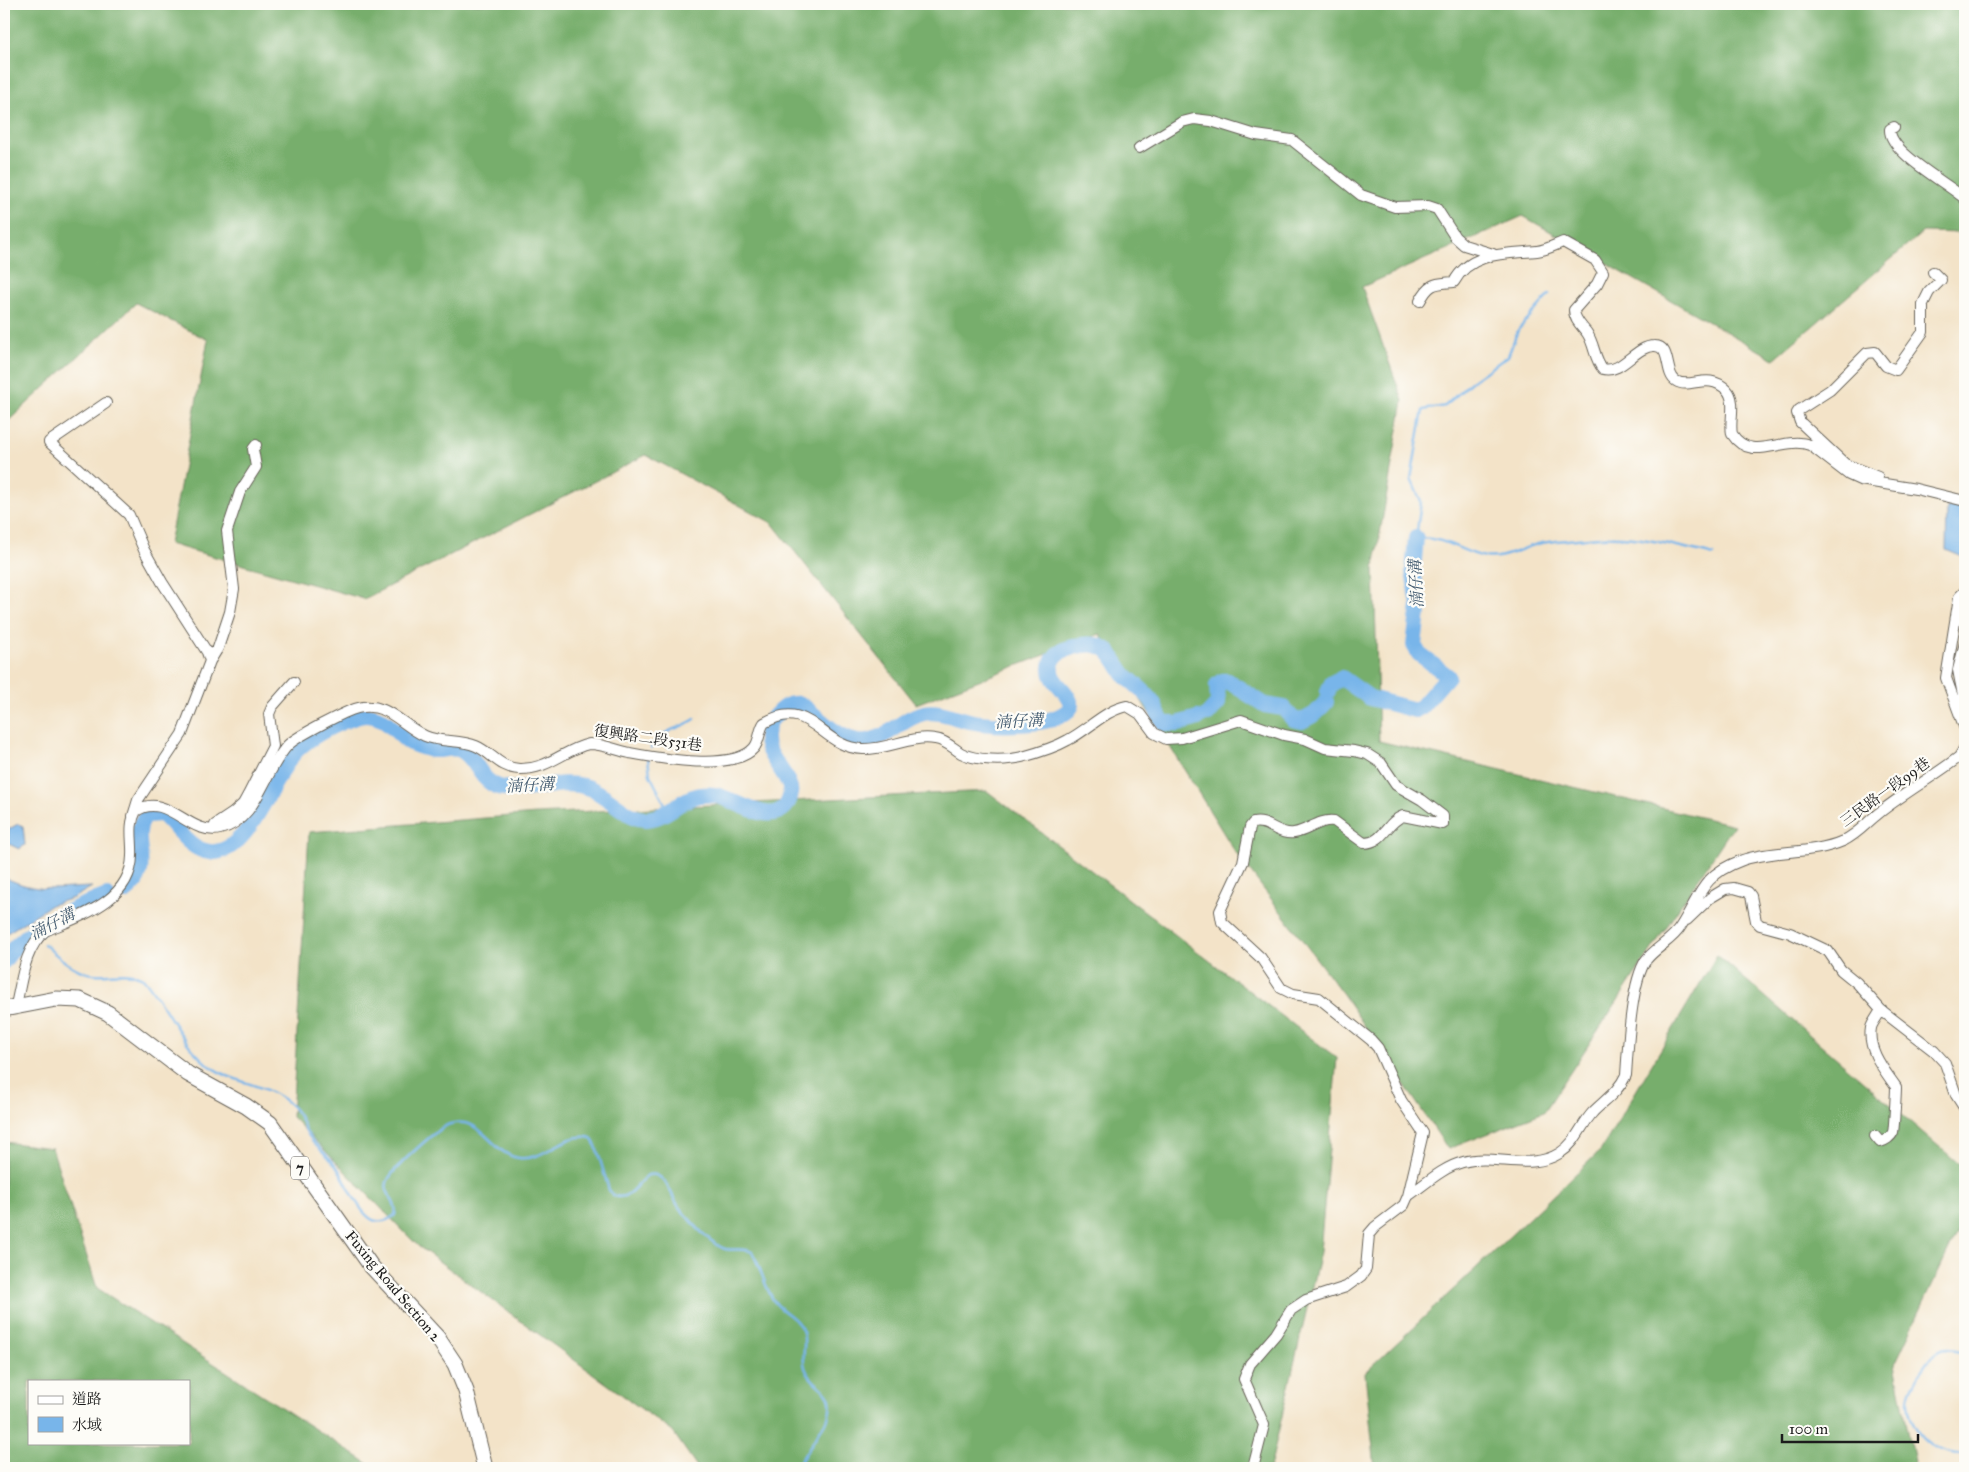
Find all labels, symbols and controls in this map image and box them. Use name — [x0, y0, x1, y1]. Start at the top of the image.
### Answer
water label: 湳仔溝 — [1405, 557, 1427, 608]
water label: 湳仔溝 — [995, 710, 1046, 732]
street label: 復興路二段531巷 — [593, 722, 703, 754]
street label: 三民路一段99巷 — [1837, 754, 1933, 830]
water label: 湳仔溝 — [506, 774, 557, 796]
water label: 湳仔溝 — [26, 903, 80, 944]
road number: 7 — [291, 1156, 309, 1180]
street label: Fuxing Road Section 2 — [341, 1227, 445, 1345]
legend — [28, 1380, 190, 1444]
text: 道路 — [72, 1390, 102, 1408]
scale bar — [1782, 1412, 1918, 1444]
text: 水域 — [72, 1416, 102, 1434]
text: 100 m — [1789, 1420, 1829, 1438]

